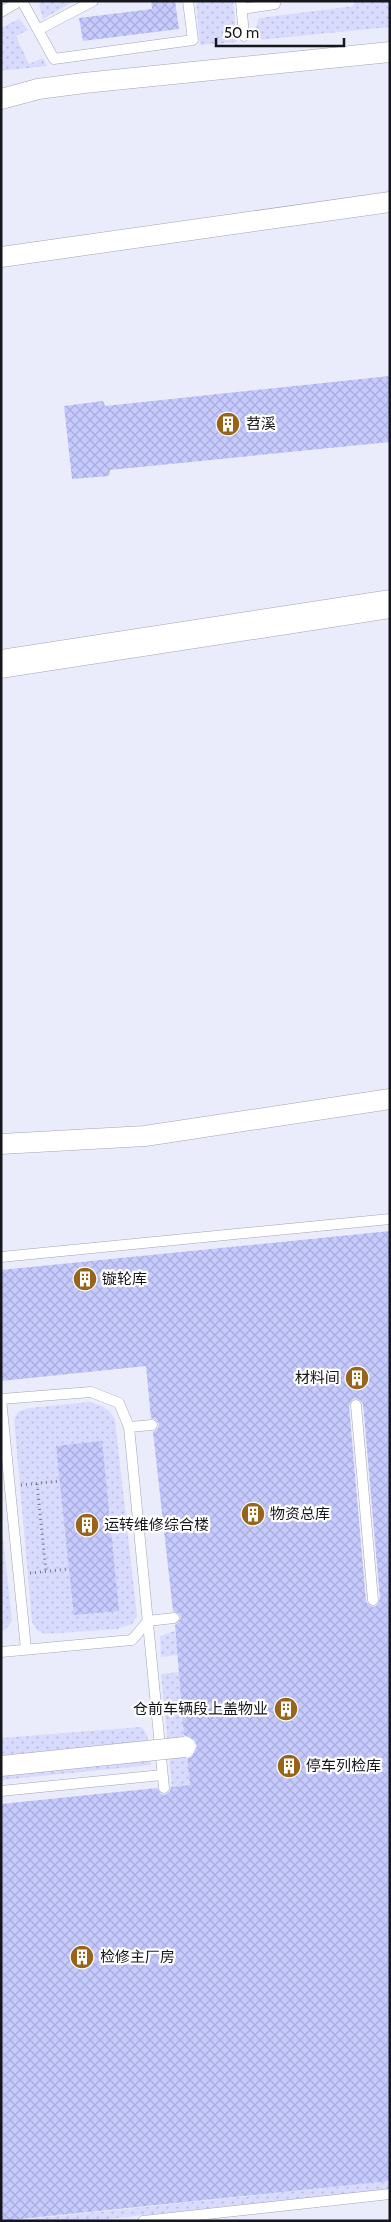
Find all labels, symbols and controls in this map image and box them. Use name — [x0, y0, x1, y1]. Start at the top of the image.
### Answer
scale bar — [216, 15, 344, 47]
text: 50 m — [224, 24, 259, 42]
building icon: 苕溪 — [215, 411, 241, 437]
place label: 苕溪 — [246, 415, 276, 433]
building icon: 镟轮库 — [72, 1266, 98, 1292]
place label: 镟轮库 — [102, 1270, 147, 1288]
building icon: 材料间 — [344, 1365, 370, 1391]
place label: 材料间 — [295, 1369, 340, 1387]
building icon: 物资总库 — [240, 1501, 266, 1527]
place label: 物资总库 — [270, 1505, 330, 1523]
building icon: 运转维修综合楼 — [74, 1512, 100, 1538]
place label: 运转维修综合楼 — [104, 1516, 209, 1534]
building icon: 仓前车辆段上盖物业 — [273, 1696, 299, 1722]
place label: 仓前车辆段上盖物业 — [133, 1700, 268, 1718]
building icon: 停车列检库 — [276, 1753, 302, 1779]
place label: 停车列检库 — [306, 1757, 381, 1775]
building icon: 检修主厂房 — [69, 1944, 95, 1970]
place label: 检修主厂房 — [100, 1948, 175, 1966]

